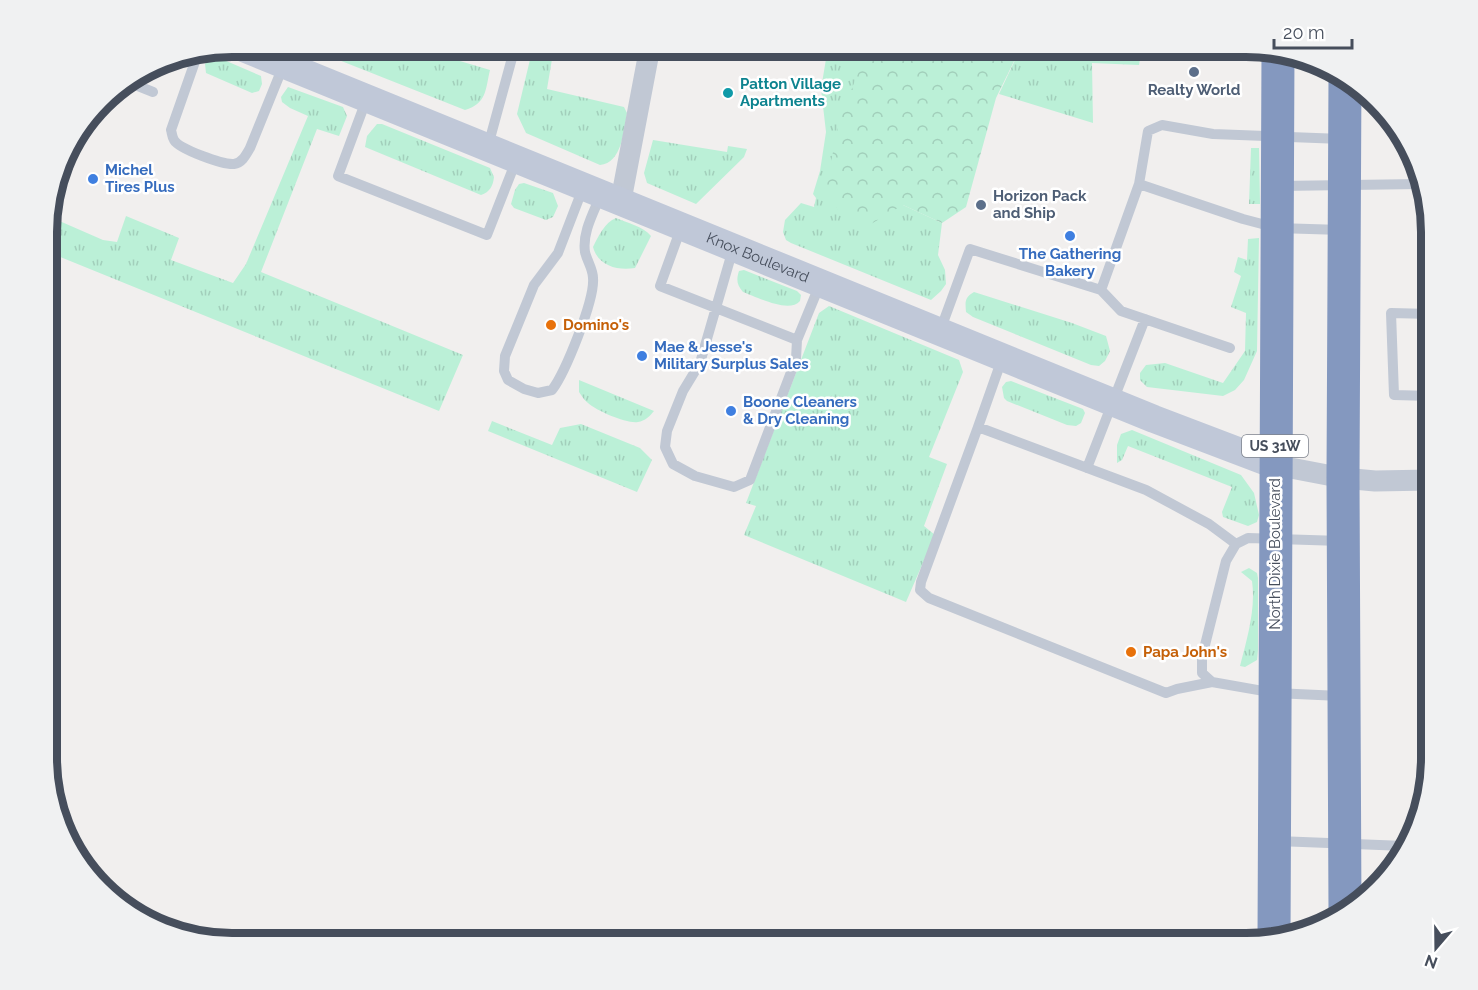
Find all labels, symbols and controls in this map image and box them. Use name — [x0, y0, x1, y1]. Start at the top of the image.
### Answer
scale bar — [1274, 12, 1352, 50]
text: 20 m — [1283, 22, 1325, 43]
marker: Realty World — [1187, 65, 1201, 79]
place label: Patton Village Apartments — [740, 75, 841, 110]
place label: Realty World — [1148, 81, 1241, 99]
marker: Patton Village Apartments — [721, 86, 735, 100]
place label: Michel Tires Plus — [105, 161, 175, 196]
marker: Michel Tires Plus — [86, 172, 100, 186]
place label: Horizon Pack and Ship — [993, 187, 1087, 222]
marker: Horizon Pack and Ship — [974, 198, 988, 212]
street label: Knox Boulevard — [704, 229, 812, 287]
marker: The Gathering Bakery — [1063, 229, 1077, 243]
place label: The Gathering Bakery — [1019, 245, 1121, 280]
place label: Domino's — [563, 316, 629, 334]
marker: Domino's — [544, 318, 558, 332]
place label: Mae & Jesse's Military Surplus Sales — [654, 338, 809, 373]
marker: Mae & Jesse's Military Surplus Sales — [635, 349, 649, 363]
place label: Boone Cleaners & Dry Cleaning — [743, 393, 857, 428]
marker: Boone Cleaners & Dry Cleaning — [724, 404, 738, 418]
road number: US 31W — [1242, 435, 1308, 457]
street label: North Dixie Boulevard — [1266, 478, 1284, 630]
place label: Papa John's — [1143, 643, 1227, 661]
marker: Papa John's — [1124, 645, 1138, 659]
north arrow — [1406, 918, 1466, 978]
text: N — [1422, 951, 1440, 973]

